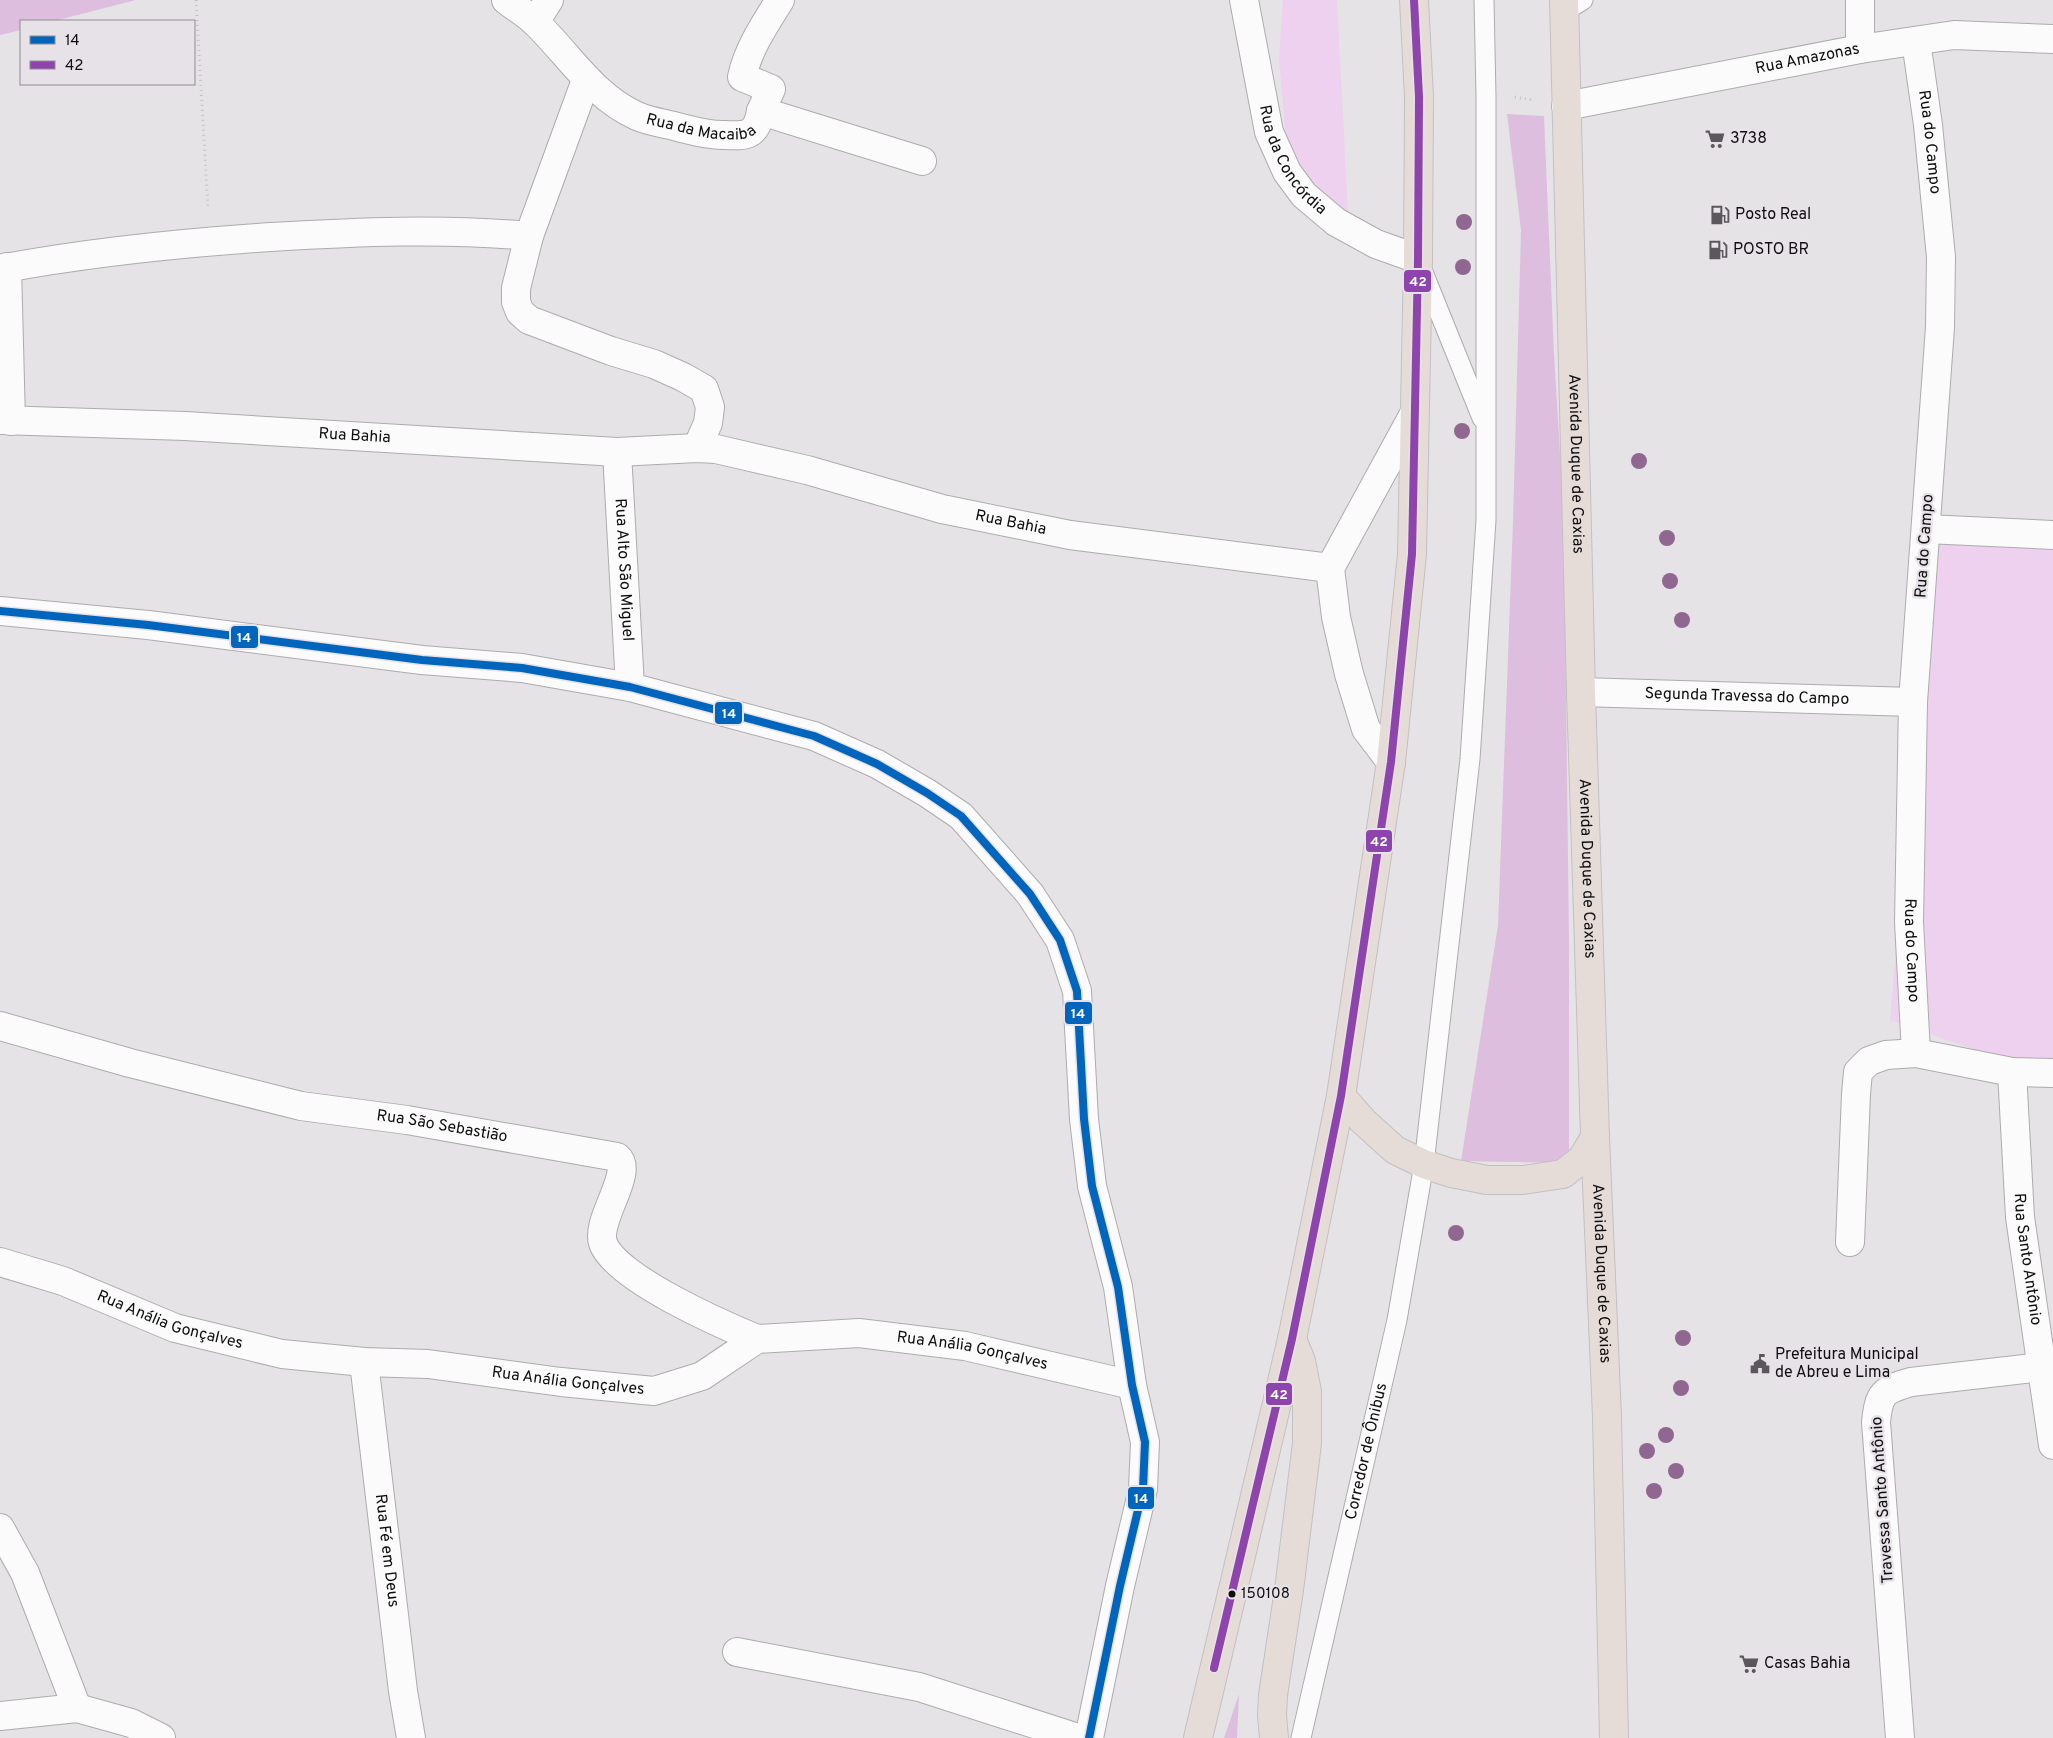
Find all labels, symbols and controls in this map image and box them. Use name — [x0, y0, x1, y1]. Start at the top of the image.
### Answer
legend — [20, 20, 195, 85]
text: 14 — [65, 32, 80, 51]
street label: Rua Amazonas — [1754, 39, 1861, 79]
text: 42 — [65, 57, 84, 76]
street label: Rua do Campo — [1913, 89, 1945, 195]
street label: Rua da Concórdia — [1254, 103, 1330, 219]
street label: Rua da Macaiba — [644, 110, 761, 145]
supermarket icon: 3738 — [1704, 128, 1726, 150]
place label: 3738 — [1730, 129, 1767, 149]
fuel station icon: Posto Real — [1709, 204, 1731, 226]
place label: Posto Real — [1735, 205, 1811, 225]
fuel station icon: POSTO BR — [1707, 239, 1729, 261]
place label: POSTO BR — [1733, 240, 1809, 260]
line badge: 42 — [1403, 269, 1432, 293]
text: 42 — [1409, 274, 1427, 291]
street label: Avenida Duque de Caxias — [1563, 374, 1588, 554]
street label: Rua Bahia — [318, 424, 391, 448]
street label: Rua do Campo — [1911, 493, 1939, 599]
street label: Rua Alto São Miguel — [610, 498, 637, 642]
street label: Rua Bahia — [973, 506, 1048, 540]
line badge: 14 — [230, 625, 259, 649]
text: 14 — [237, 630, 251, 647]
street label: Segunda Travessa do Campo — [1644, 684, 1850, 710]
line badge: 14 — [714, 701, 743, 725]
text: 14 — [722, 706, 736, 723]
street label: Avenida Duque de Caxias — [1574, 778, 1599, 959]
line badge: 42 — [1365, 829, 1393, 853]
text: 42 — [1370, 834, 1388, 851]
street label: Rua do Campo — [1899, 898, 1923, 1003]
line badge: 14 — [1064, 1001, 1093, 1025]
text: 14 — [1071, 1006, 1085, 1023]
street label: Rua São Sebastião — [375, 1106, 509, 1148]
street label: Avenida Duque de Caxias — [1587, 1183, 1615, 1364]
street label: Rua Santo Antônio — [2009, 1193, 2046, 1327]
street label: Rua Anália Gonçalves — [94, 1286, 245, 1354]
street label: Rua Anália Gonçalves — [896, 1328, 1050, 1375]
place label: Prefeitura Municipal de Abreu e Lima — [1775, 1345, 1919, 1383]
public building icon: Prefeitura Municipal de Abreu e Lima — [1749, 1353, 1771, 1375]
street label: Rua Anália Gonçalves — [491, 1363, 645, 1400]
street label: Corredor de Ônibus — [1341, 1381, 1392, 1522]
line badge: 42 — [1265, 1382, 1293, 1406]
text: 42 — [1270, 1387, 1288, 1404]
street label: Travessa Santo Antônio — [1867, 1416, 1899, 1584]
line badge: 14 — [1127, 1486, 1155, 1510]
text: 14 — [1134, 1491, 1148, 1508]
street label: Rua Fé em Deus — [370, 1493, 403, 1608]
place label: 150108 — [1241, 1585, 1290, 1604]
marker: 150108 — [1227, 1589, 1237, 1599]
supermarket icon: Casas Bahia — [1738, 1653, 1760, 1675]
place label: Casas Bahia — [1764, 1654, 1850, 1674]

